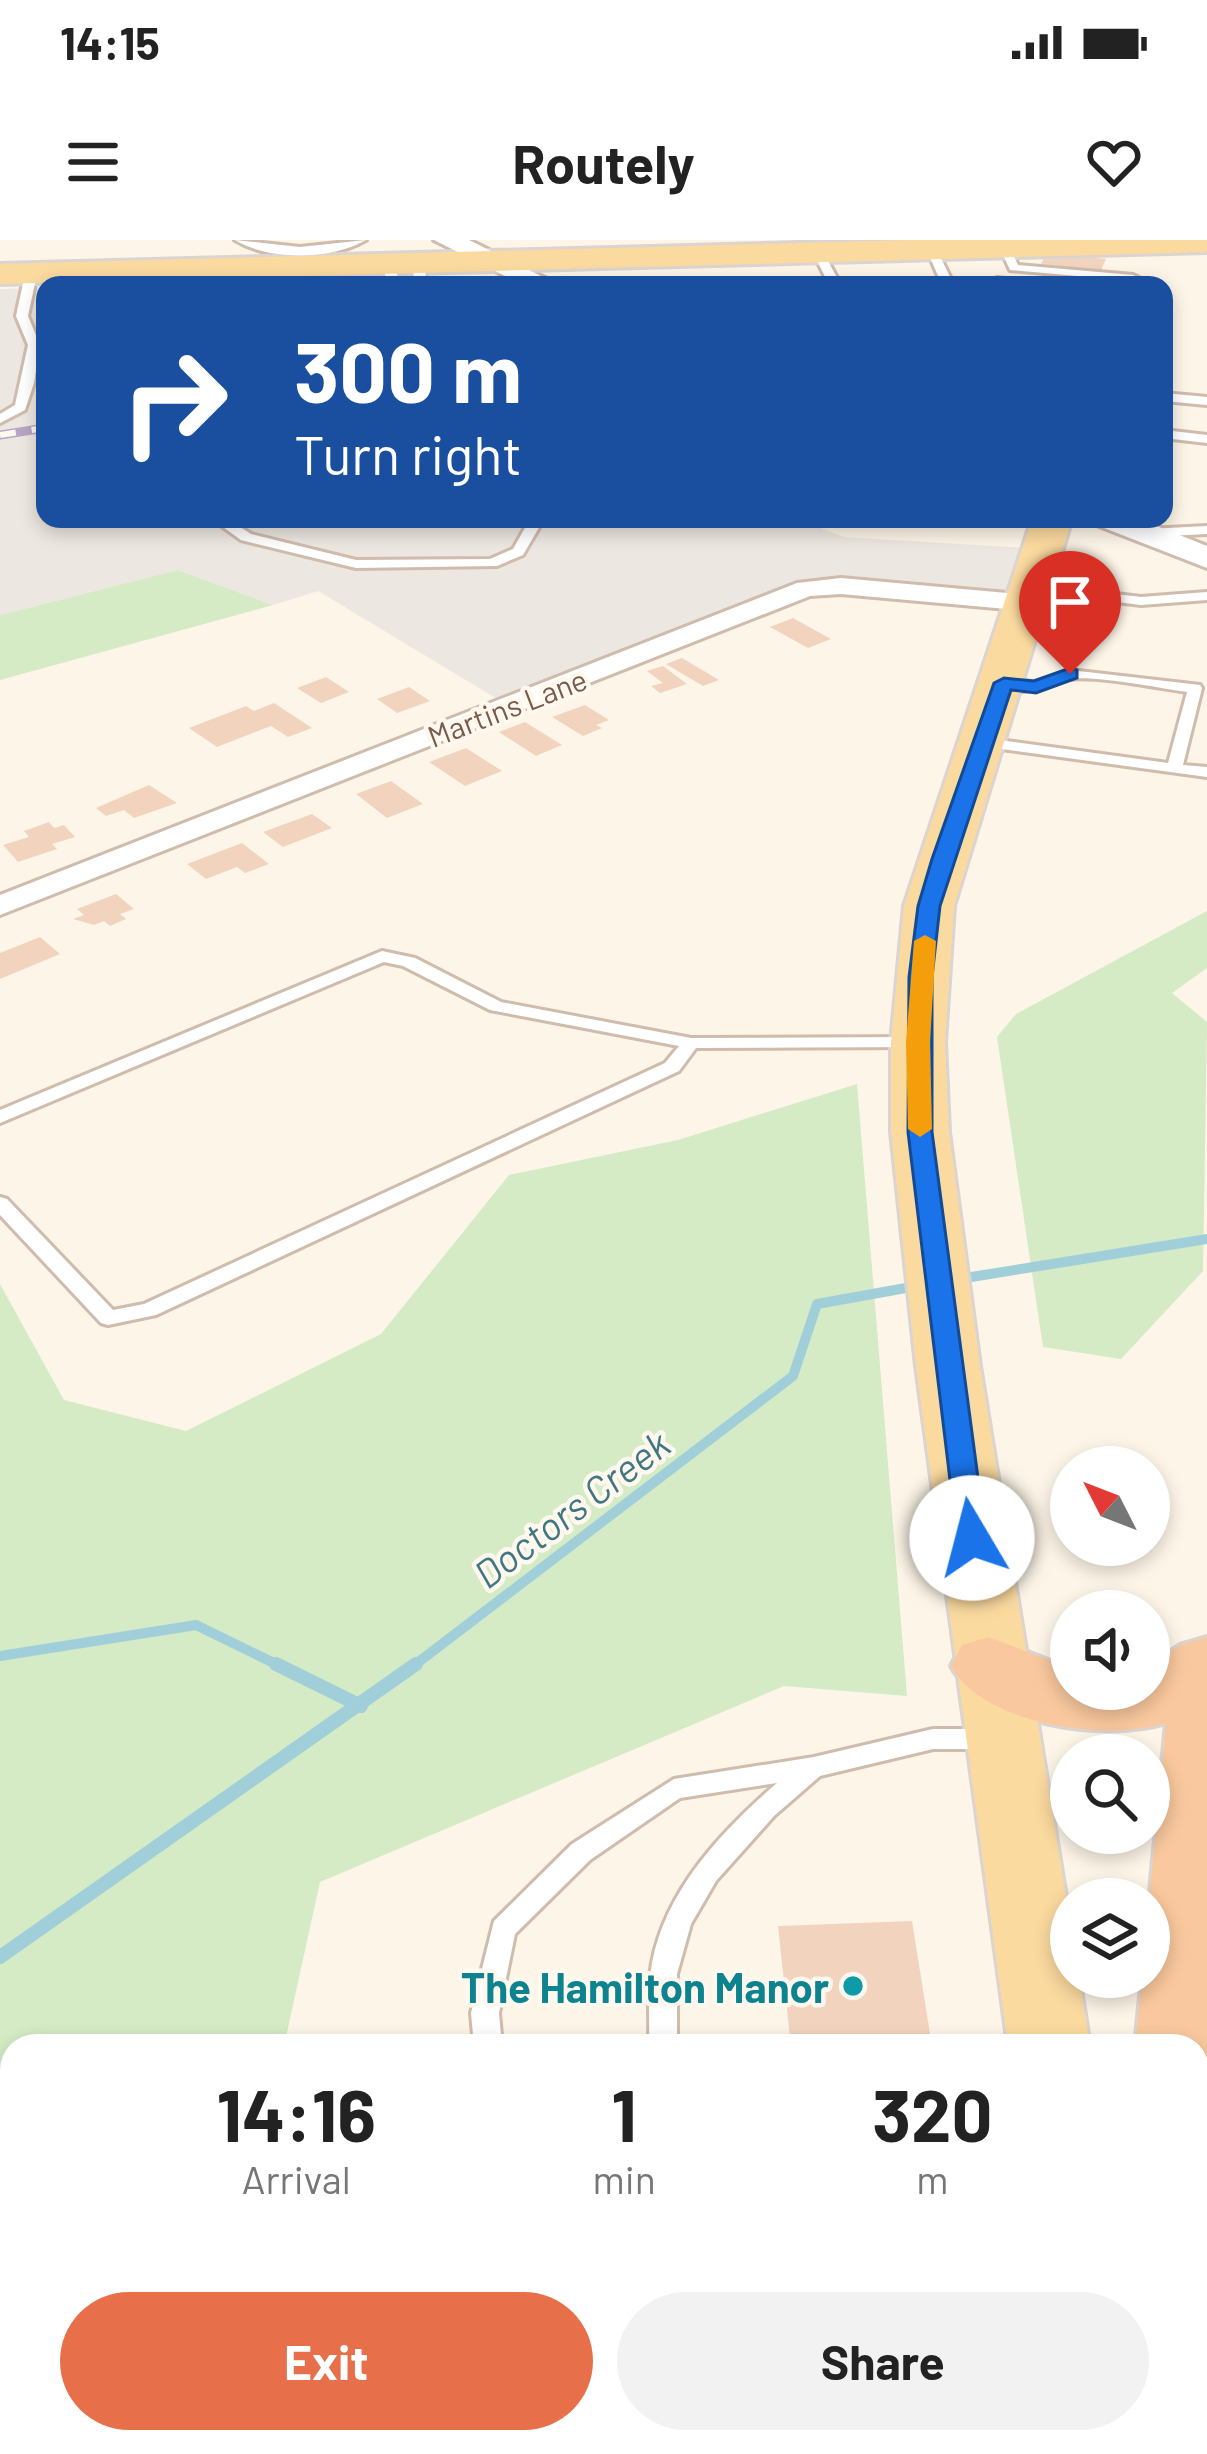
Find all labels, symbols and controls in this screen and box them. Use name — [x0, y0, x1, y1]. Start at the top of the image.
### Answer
text: 14:15 — [60, 15, 160, 69]
icon: menu — [60, 129, 126, 195]
icon: heart — [1081, 129, 1147, 195]
text: Routely — [512, 130, 695, 195]
text: 300 m — [294, 319, 522, 420]
icon: right — [96, 324, 252, 480]
text: Turn right — [294, 421, 522, 486]
pin — [1019, 551, 1121, 674]
icon: arrive — [1037, 569, 1103, 635]
street label: Martins Lane — [422, 660, 592, 754]
water label: Doctors Creek — [464, 1419, 678, 1597]
north arrow — [1050, 1446, 1170, 1566]
map controls — [1050, 1446, 1170, 1998]
position arrow — [909, 1475, 1035, 1601]
button: sound — [1050, 1590, 1170, 1710]
button: search — [1050, 1734, 1170, 1854]
button: layers — [1050, 1878, 1170, 1998]
place label: The Hamilton Manor — [461, 1961, 829, 2011]
marker: The Hamilton Manor — [840, 1973, 866, 1999]
text: 14:16 — [217, 2070, 376, 2156]
text: 1 — [611, 2070, 637, 2156]
text: 320 — [872, 2070, 992, 2156]
text: Arrival — [242, 2155, 351, 2202]
text: min — [592, 2155, 656, 2202]
text: m — [916, 2155, 948, 2202]
button: Exit — [60, 2292, 593, 2430]
button: Share — [617, 2292, 1149, 2430]

